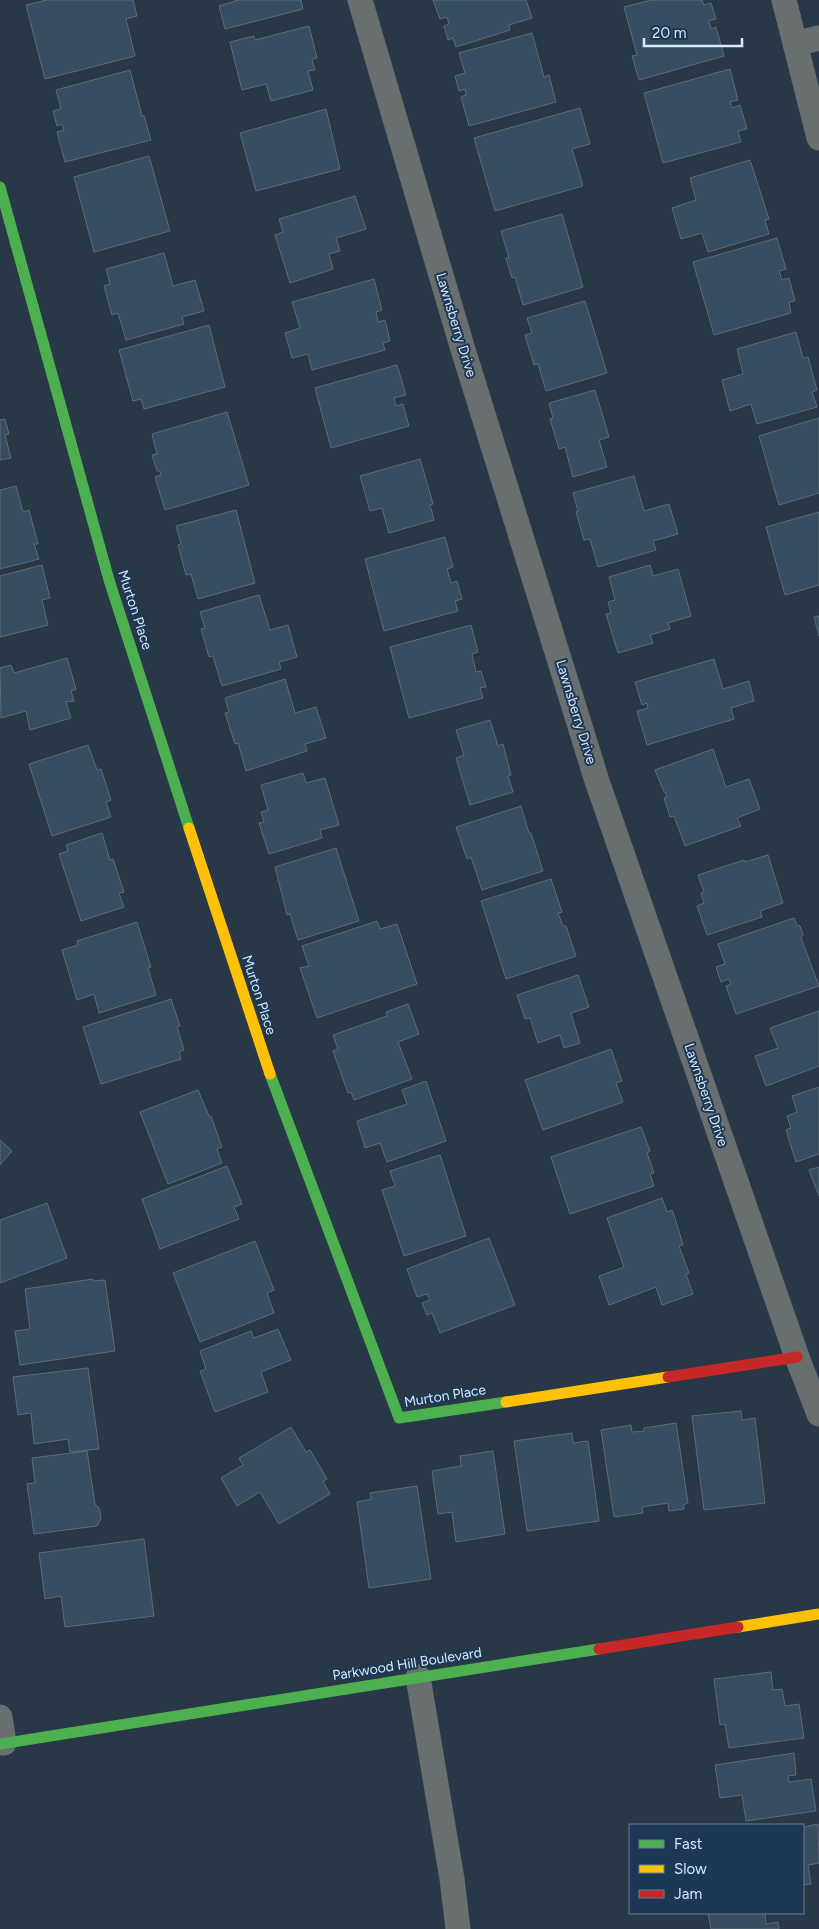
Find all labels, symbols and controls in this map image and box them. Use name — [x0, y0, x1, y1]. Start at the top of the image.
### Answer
scale bar — [644, 15, 742, 47]
text: 20 m — [652, 24, 686, 42]
street label: Lawnsberry Drive — [432, 271, 480, 380]
street label: Murton Place — [114, 568, 156, 652]
street label: Lawnsberry Drive — [552, 658, 600, 767]
street label: Murton Place — [238, 953, 280, 1037]
street label: Lawnsberry Drive — [680, 1041, 732, 1149]
street label: Murton Place — [403, 1381, 487, 1411]
street label: Parkwood Hill Boulevard — [331, 1644, 483, 1684]
legend — [629, 1824, 804, 1914]
text: Fast — [674, 1835, 703, 1853]
text: Slow — [674, 1860, 707, 1878]
text: Jam — [674, 1885, 702, 1903]

